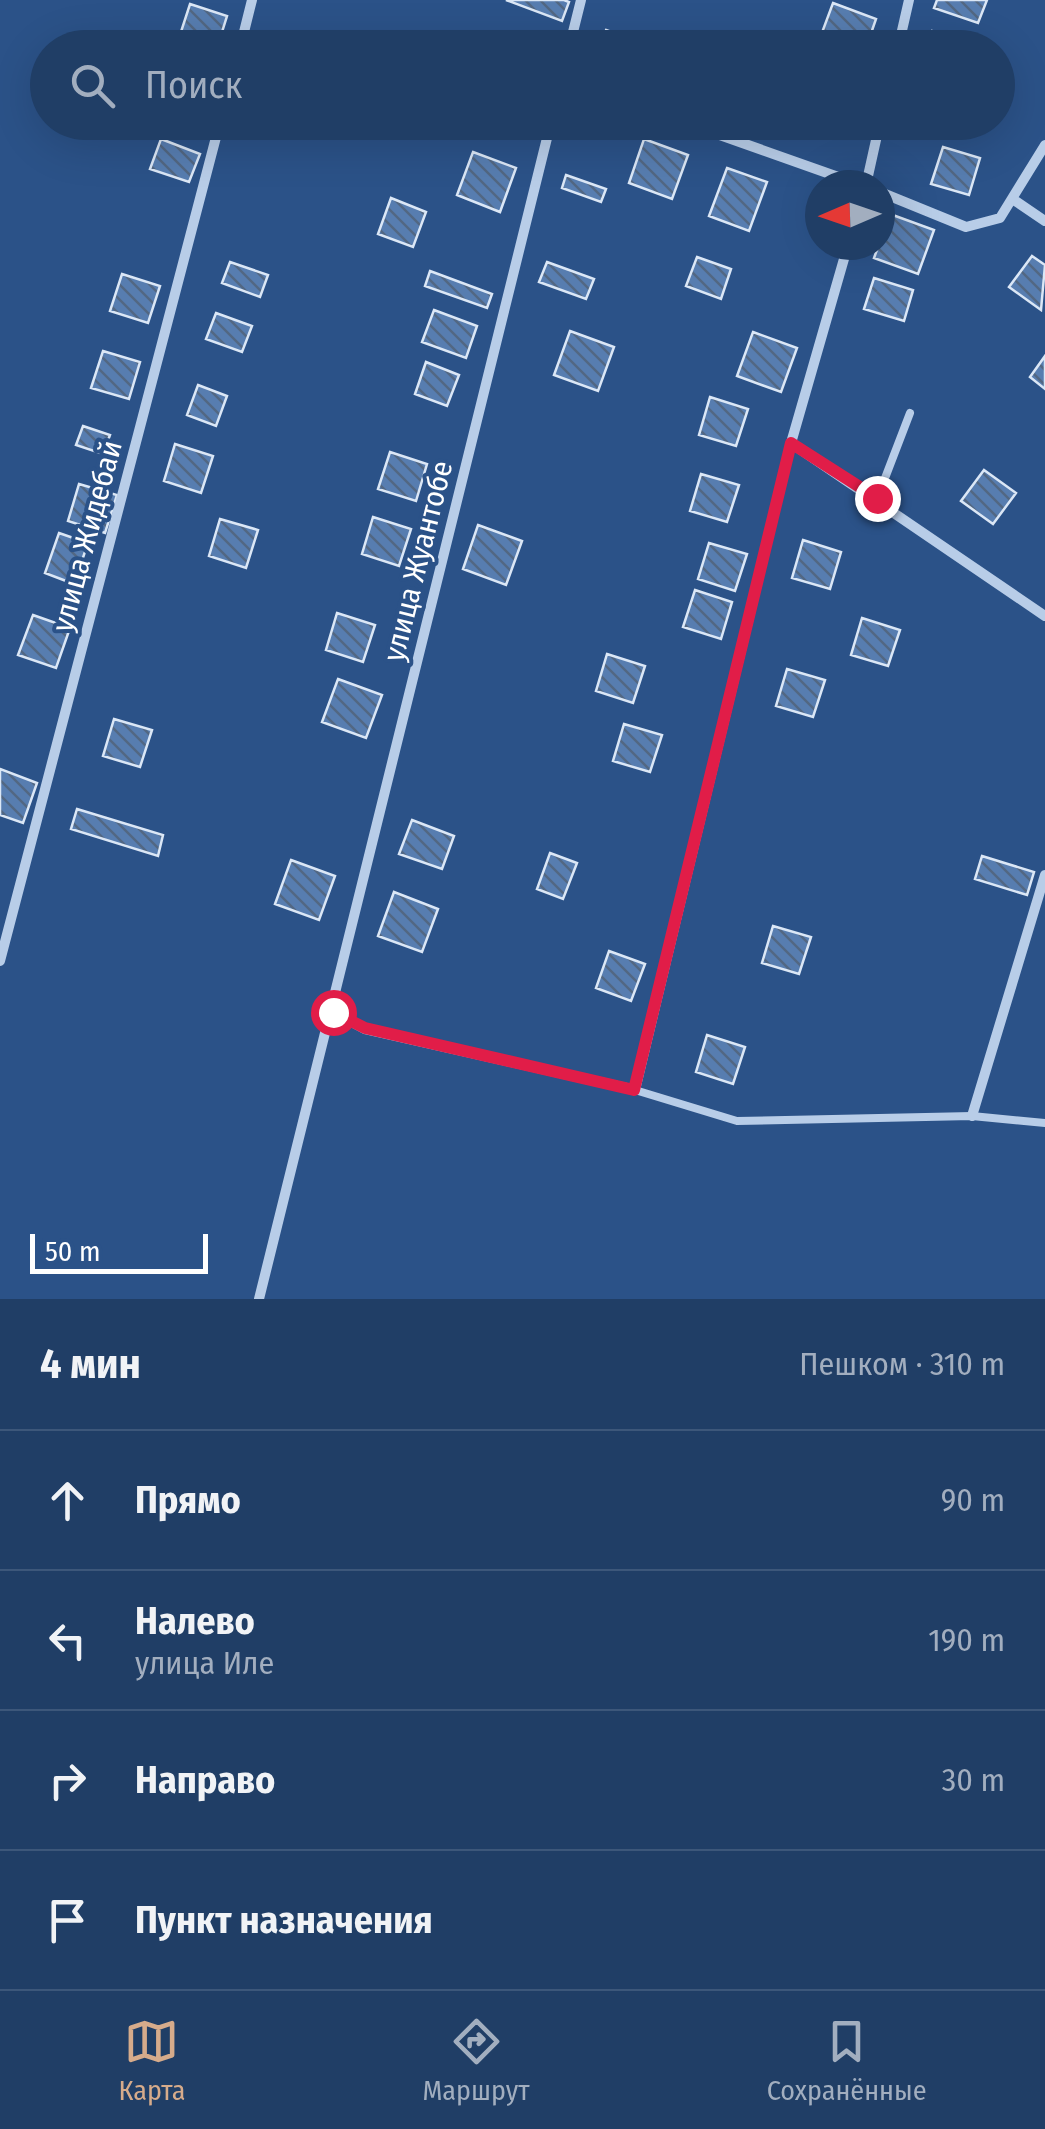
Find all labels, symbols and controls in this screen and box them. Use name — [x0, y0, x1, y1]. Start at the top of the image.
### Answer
search box — [30, 30, 1015, 140]
icon: search — [65, 58, 120, 113]
text: Поиск — [145, 62, 242, 108]
north arrow — [805, 170, 895, 260]
street label: улица Жидебай — [44, 436, 130, 636]
street label: улица Жуантобе — [376, 457, 460, 665]
route end — [855, 476, 901, 522]
route start — [311, 990, 357, 1036]
scale bar — [30, 1229, 208, 1274]
text: 50 m — [45, 1235, 101, 1268]
text: 4 мин — [40, 1339, 141, 1389]
text: Пешком · 310 m — [799, 1345, 1005, 1383]
icon: ahead — [40, 1473, 95, 1528]
text: Прямо — [135, 1477, 241, 1523]
text: 90 m — [941, 1481, 1005, 1519]
text: Налево — [135, 1598, 255, 1644]
icon: left — [40, 1613, 95, 1668]
text: 190 m — [928, 1621, 1005, 1659]
text: улица Иле — [135, 1644, 274, 1682]
icon: right — [40, 1753, 95, 1808]
text: Направо — [135, 1757, 275, 1803]
text: 30 m — [942, 1761, 1005, 1799]
icon: arrive — [40, 1893, 95, 1948]
text: Пункт назначения — [135, 1897, 433, 1943]
tab: Карта — [119, 2014, 185, 2107]
tab: Маршрут — [422, 2014, 530, 2107]
tab: Сохранённые — [767, 2014, 926, 2107]

